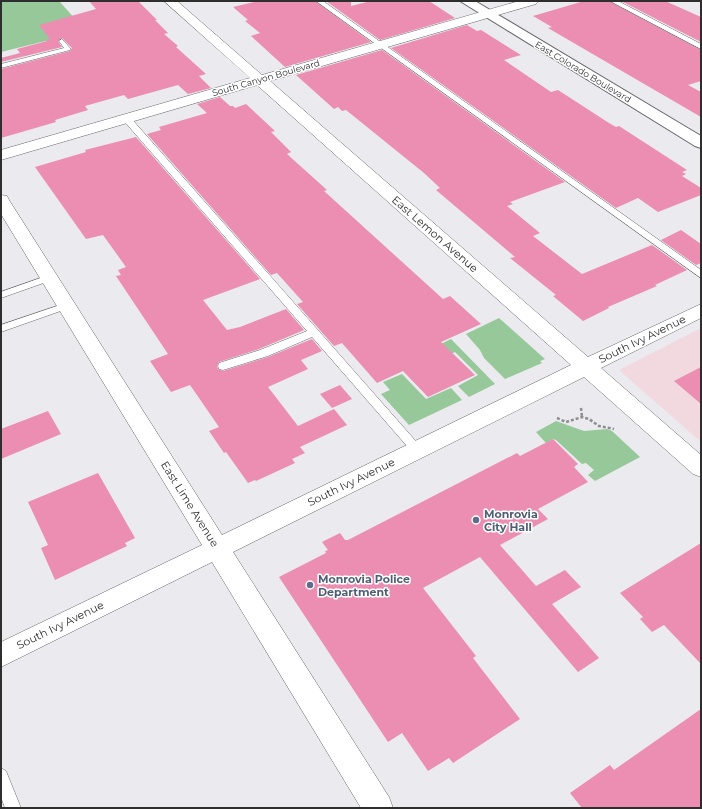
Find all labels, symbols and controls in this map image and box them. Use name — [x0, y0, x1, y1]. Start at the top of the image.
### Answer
street label: East Colorado Boulevard — [533, 39, 633, 105]
street label: South Canyon Boulevard — [211, 57, 321, 98]
street label: East Lemon Avenue — [389, 193, 481, 276]
street label: South Ivy Avenue — [596, 312, 688, 366]
street label: South Ivy Avenue — [305, 455, 397, 509]
street label: East Lime Avenue — [158, 458, 222, 550]
place label: Monrovia City Hall — [484, 507, 538, 534]
marker: Monrovia City Hall — [471, 515, 481, 525]
place label: Monrovia Police Department — [318, 572, 410, 599]
marker: Monrovia Police Department — [305, 580, 315, 590]
street label: South Ivy Avenue — [14, 598, 106, 652]

